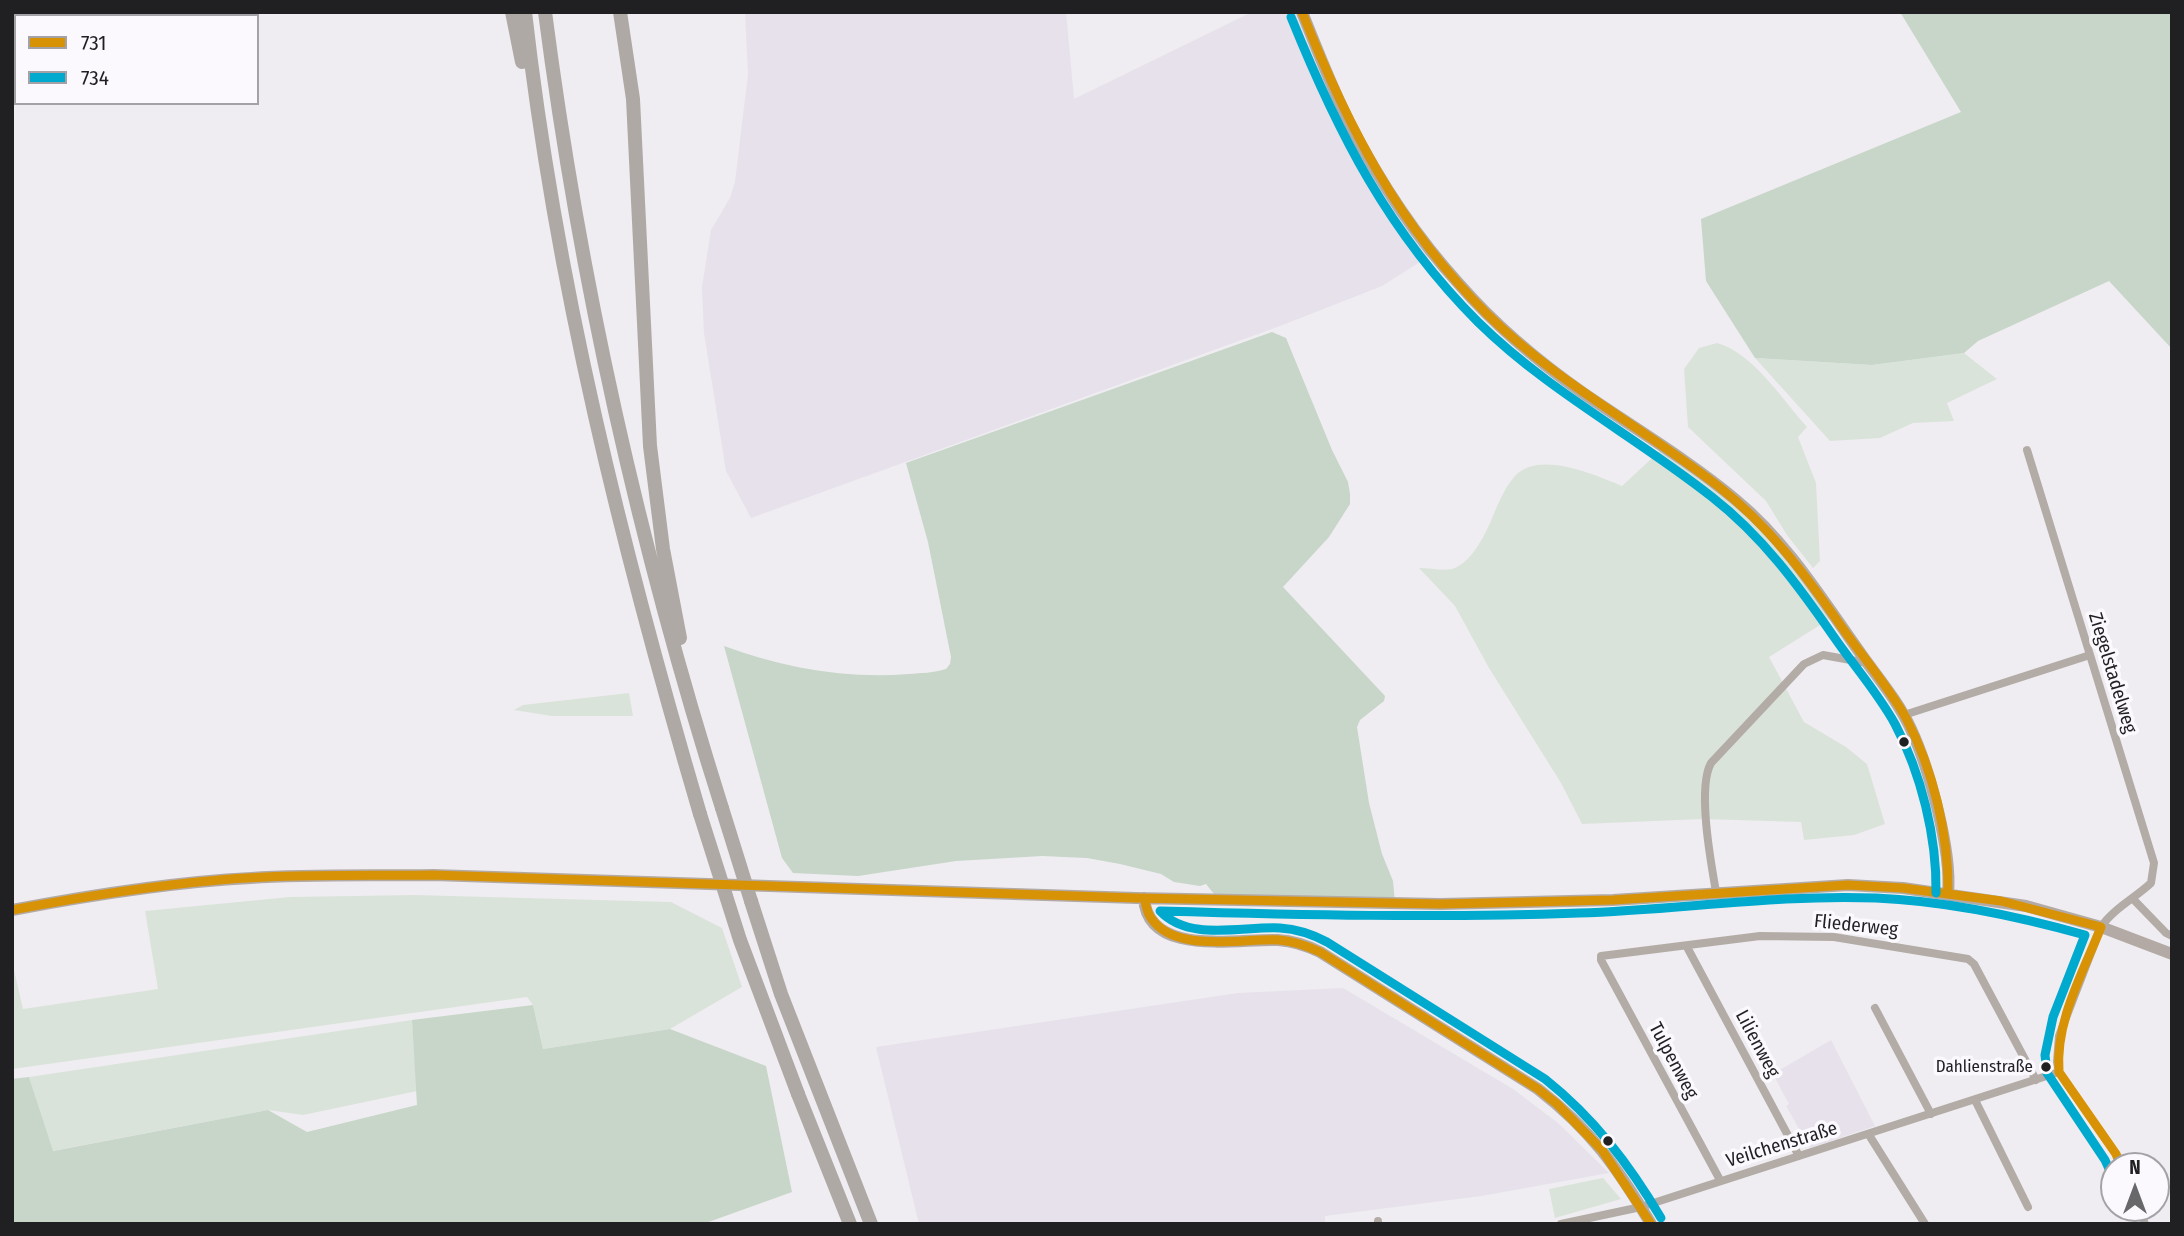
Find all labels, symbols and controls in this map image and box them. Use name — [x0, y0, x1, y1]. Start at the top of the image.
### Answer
legend — [14, 14, 259, 105]
text: 731 — [81, 30, 107, 56]
text: 734 — [81, 65, 109, 91]
street label: Ziegelstadelweg — [2083, 610, 2141, 736]
unlabelled marker — [1897, 735, 1911, 749]
street label: Fliederweg — [1813, 910, 1899, 942]
street label: Lilienweg — [1730, 1006, 1784, 1082]
street label: Tulpenweg — [1643, 1019, 1703, 1103]
place label: Dahlienstraße — [1936, 1057, 2033, 1077]
marker: Dahlienstraße — [2039, 1060, 2053, 1074]
street label: Veilchenstraße — [1724, 1117, 1840, 1173]
unlabelled marker — [1601, 1134, 1615, 1148]
north arrow — [2100, 1152, 2170, 1222]
text: N — [2129, 1156, 2141, 1179]

